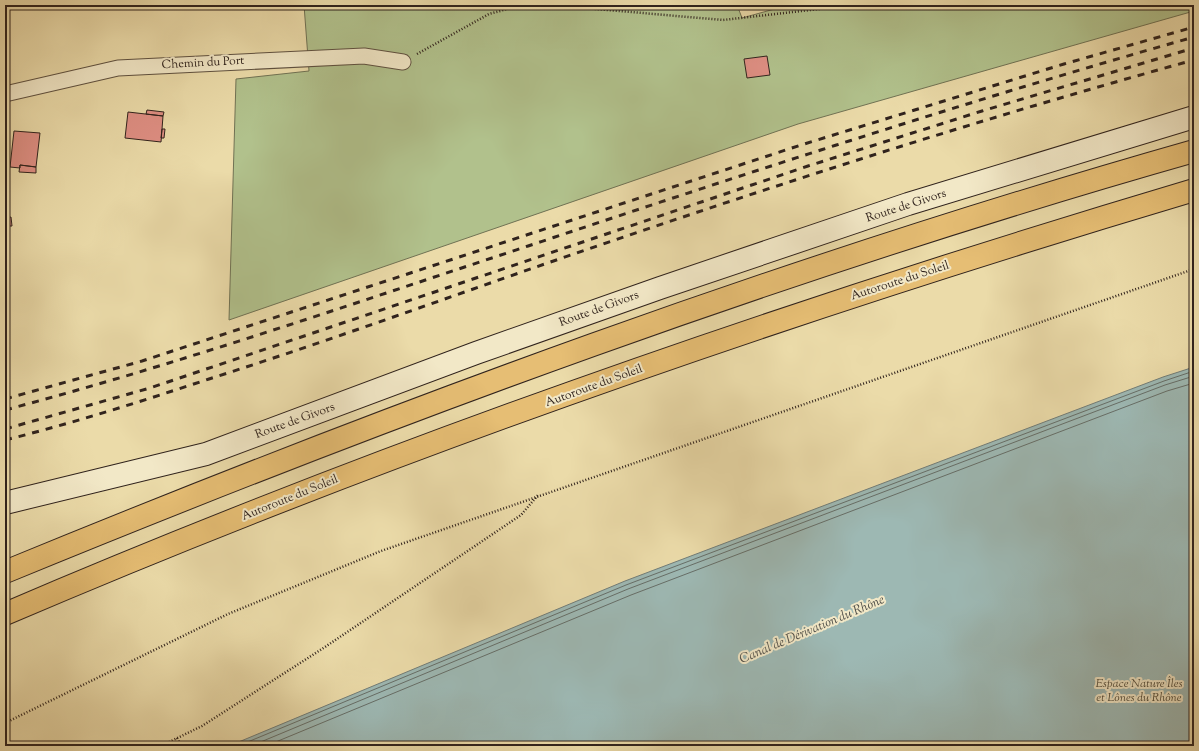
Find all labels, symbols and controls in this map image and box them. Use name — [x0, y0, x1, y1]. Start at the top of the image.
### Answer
street label: Chemin du Port — [161, 52, 245, 74]
street label: Route de Givors — [863, 184, 949, 227]
street label: Autoroute du Soleil — [848, 256, 952, 305]
street label: Route de Givors — [557, 286, 642, 332]
street label: Autoroute du Soleil — [543, 360, 646, 412]
street label: Route de Givors — [253, 398, 338, 444]
street label: Autoroute du Soleil — [239, 470, 341, 526]
water label: Canal de Dérivation du Rhône — [737, 591, 887, 669]
park label: Espace Nature Îles et Lônes du Rhône — [1096, 675, 1182, 707]

